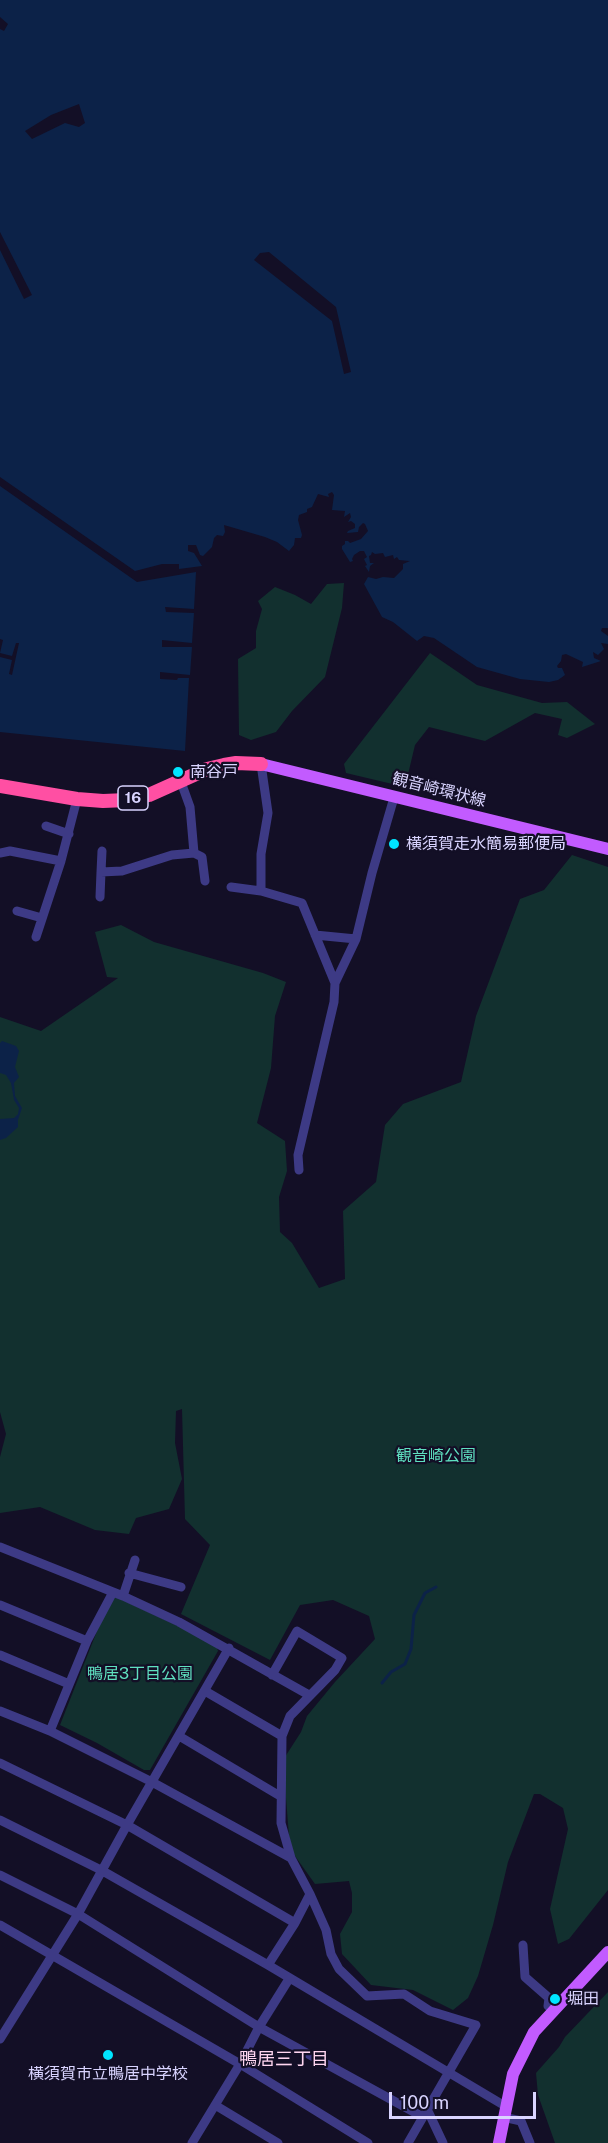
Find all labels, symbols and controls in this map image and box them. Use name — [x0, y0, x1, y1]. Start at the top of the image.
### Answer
place label: 南谷戸 — [190, 762, 238, 782]
marker: 南谷戸 — [171, 765, 185, 779]
street label: 観音崎環状線 — [390, 769, 488, 811]
road number: 16 — [118, 786, 148, 810]
place label: 横須賀走水簡易郵便局 — [406, 834, 566, 854]
marker: 横須賀走水簡易郵便局 — [387, 837, 401, 851]
park label: 観音崎公園 — [396, 1446, 476, 1466]
park label: 鴨居3丁目公園 — [87, 1664, 193, 1684]
place label: 堀田 — [567, 1989, 599, 2009]
marker: 堀田 — [548, 1992, 562, 2006]
marker: 横須賀市立鴨居中学校 — [101, 2048, 115, 2062]
district label: 鴨居三丁目 — [239, 2048, 329, 2070]
place label: 横須賀市立鴨居中学校 — [28, 2064, 188, 2084]
scale bar — [392, 2080, 539, 2118]
text: 100 m — [400, 2092, 449, 2113]

